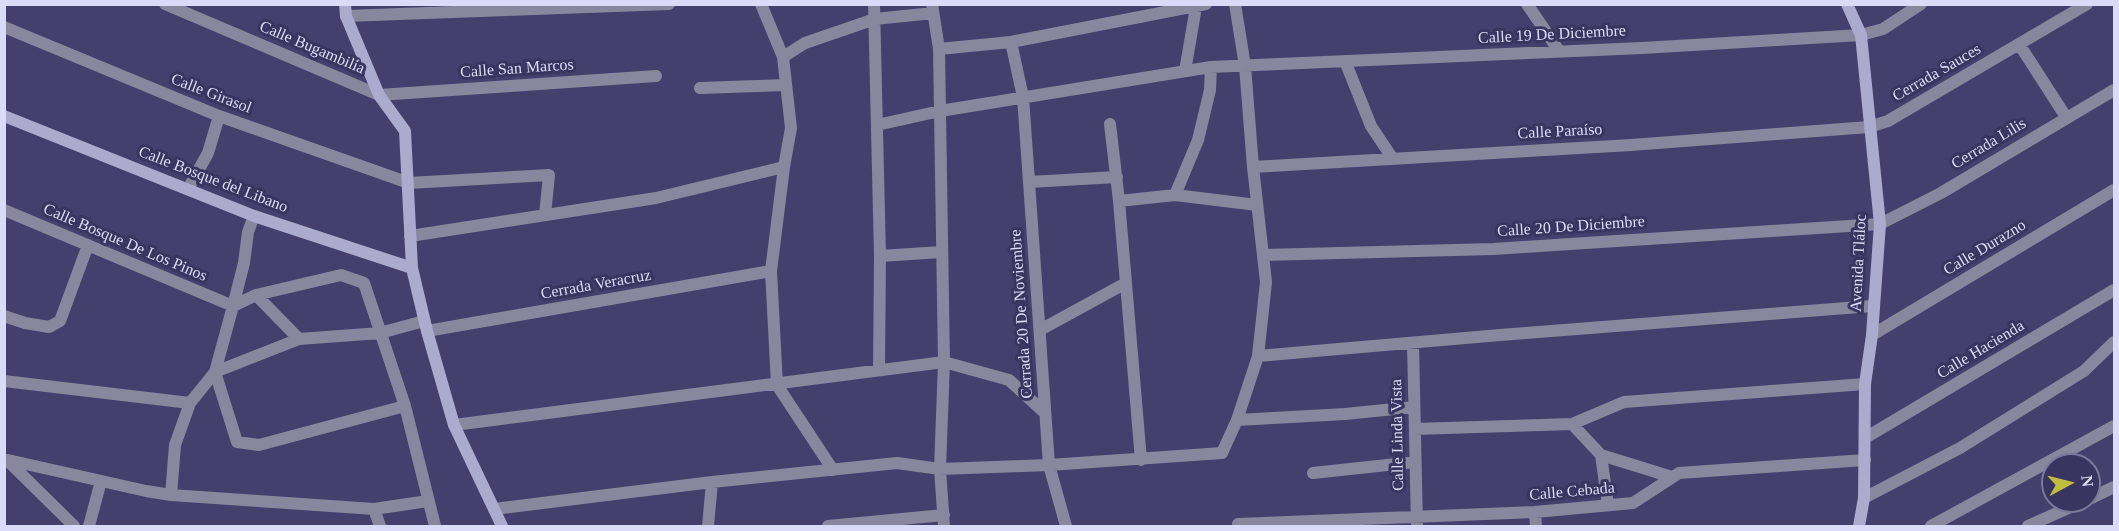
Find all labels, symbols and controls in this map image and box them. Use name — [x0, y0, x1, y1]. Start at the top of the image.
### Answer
street label: Calle Bugambilia — [257, 17, 367, 79]
street label: Calle 19 De Diciembre — [1478, 22, 1626, 48]
street label: Cerrada Sauces — [1889, 40, 1985, 106]
street label: Calle San Marcos — [460, 55, 574, 83]
street label: Calle Girasol — [168, 70, 254, 118]
street label: Cerrada Lilis — [1948, 114, 2030, 174]
street label: Calle Paraíso — [1517, 120, 1603, 144]
street label: Calle Bosque del Libano — [136, 143, 290, 217]
street label: Calle Bosque De Los Pinos — [40, 200, 210, 286]
street label: Calle 20 De Diciembre — [1497, 212, 1645, 242]
street label: Avenida Tláloc — [1847, 214, 1871, 312]
street label: Calle Durazno — [1940, 216, 2030, 280]
street label: Cerrada 20 De Noviembre — [1007, 229, 1037, 399]
street label: Cerrada Veracruz — [539, 266, 653, 304]
street label: Calle Hacienda — [1934, 316, 2028, 384]
street label: Calle Linda Vista — [1387, 379, 1409, 491]
north arrow — [2041, 453, 2101, 513]
text: N — [2078, 474, 2097, 488]
street label: Calle Cebada — [1528, 479, 1616, 505]

